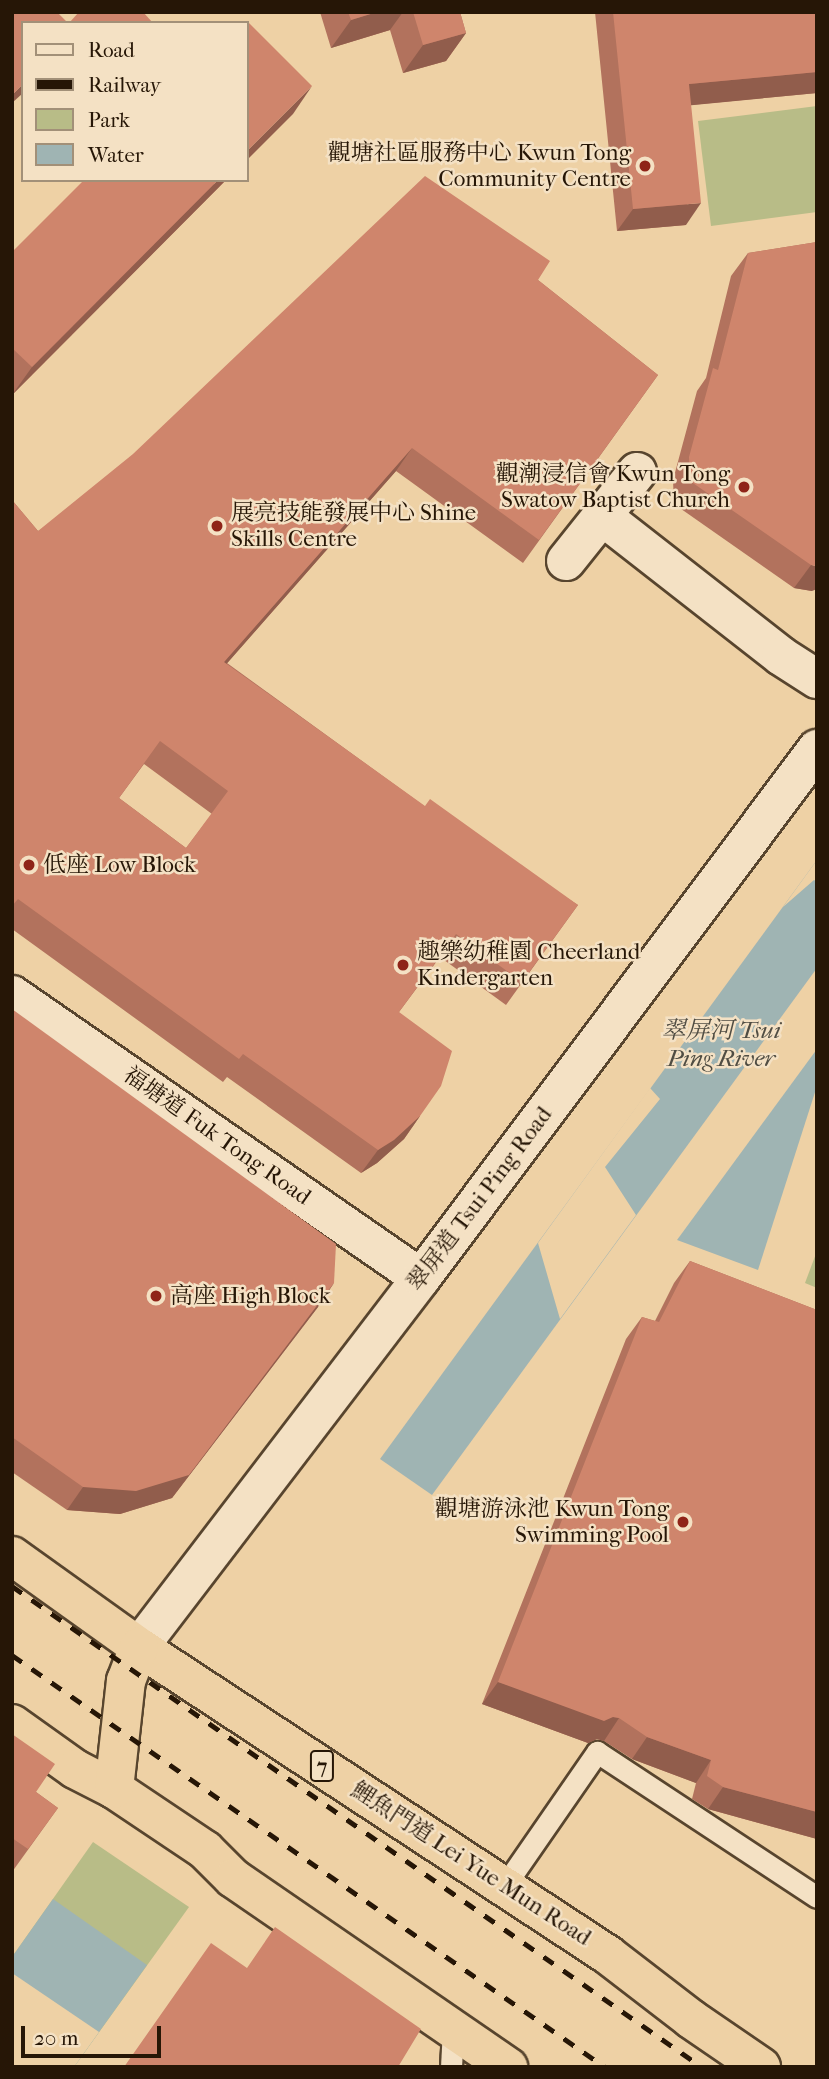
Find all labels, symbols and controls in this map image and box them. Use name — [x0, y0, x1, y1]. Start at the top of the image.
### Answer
legend — [21, 21, 248, 182]
text: Road — [88, 38, 135, 62]
text: Railway — [88, 73, 161, 97]
text: Park — [88, 108, 130, 132]
place label: 觀塘社區服務中心 Kwun Tong Community Centre — [328, 139, 631, 193]
text: Water — [88, 143, 144, 167]
marker: 觀塘社區服務中心 Kwun Tong Community Centre — [637, 158, 653, 174]
place label: 觀潮浸信會 Kwun Tong Swatow Baptist Church — [496, 460, 730, 514]
marker: 觀潮浸信會 Kwun Tong Swatow Baptist Church — [736, 479, 752, 495]
place label: 展亮技能發展中心 Shine Skills Centre — [231, 499, 476, 553]
marker: 展亮技能發展中心 Shine Skills Centre — [209, 518, 225, 534]
place label: 低座 Low Block — [43, 851, 196, 879]
marker: 低座 Low Block — [21, 857, 37, 873]
place label: 趣樂幼稚園 Cheerland Kindergarten — [417, 938, 640, 992]
marker: 趣樂幼稚園 Cheerland Kindergarten — [395, 957, 411, 973]
water label: 翠屏河 Tsui Ping River — [661, 1017, 781, 1073]
street label: 福塘道 Fuk Tong Road — [118, 1061, 316, 1211]
street label: 翠屏道 Tsui Ping Road — [402, 1102, 558, 1296]
place label: 高座 High Block — [170, 1282, 331, 1310]
marker: 高座 High Block — [148, 1288, 164, 1304]
place label: 觀塘游泳池 Kwun Tong Swimming Pool — [435, 1495, 669, 1549]
marker: 觀塘游泳池 Kwun Tong Swimming Pool — [675, 1514, 691, 1530]
road number: 7 — [310, 1748, 334, 1784]
street label: 鯉魚門道 Lei Yue Mun Road — [346, 1776, 596, 1952]
scale bar — [24, 2012, 164, 2056]
text: 20 m — [34, 2026, 78, 2050]

